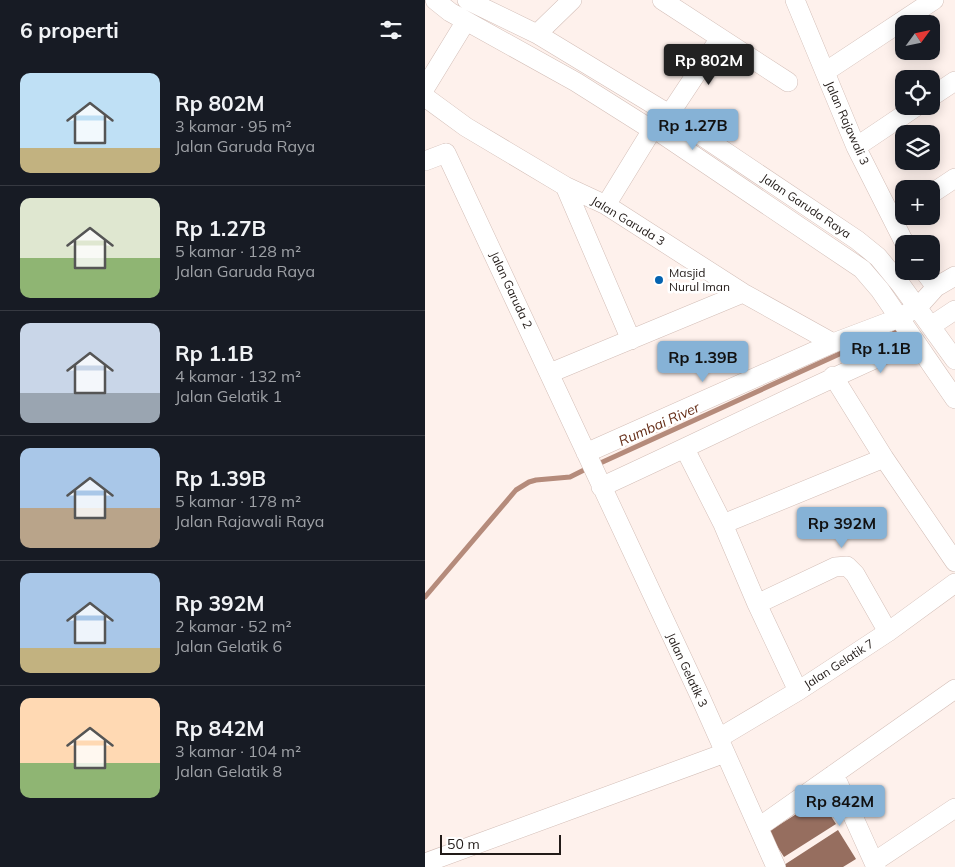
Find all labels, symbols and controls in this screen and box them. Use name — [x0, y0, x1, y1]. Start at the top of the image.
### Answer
north arrow — [895, 15, 940, 60]
map controls — [895, 15, 940, 280]
icon: filters — [377, 16, 405, 44]
text: 6 properti — [20, 17, 119, 43]
pin: Rp 802M — [663, 44, 755, 86]
text: Rp 802M — [675, 50, 743, 70]
button: locate — [895, 70, 940, 115]
street label: Jalan Rajawali 3 — [822, 78, 873, 167]
text: Rp 802M — [175, 90, 265, 116]
icon: home — [60, 93, 120, 153]
pin: Rp 1.27B — [641, 108, 745, 151]
text: Rp 1.27B — [658, 115, 728, 135]
text: 3 kamar · 95 m² — [175, 116, 292, 136]
button: layers — [895, 125, 940, 170]
text: Jalan Garuda Raya — [175, 136, 315, 156]
street label: Jalan Garuda Raya — [759, 170, 854, 241]
button: + — [895, 180, 940, 225]
street label: Jalan Garuda 3 — [589, 193, 668, 248]
text: Rp 1.27B — [175, 215, 266, 241]
icon: home — [60, 218, 120, 278]
button: − — [895, 235, 940, 280]
text: 5 kamar · 128 m² — [175, 241, 301, 261]
street label: Jalan Garuda 2 — [487, 249, 536, 331]
text: Jalan Garuda Raya — [175, 261, 315, 281]
place label: Masjid Nurul Iman — [669, 265, 730, 294]
marker: Masjid Nurul Iman — [653, 274, 665, 286]
pin: Rp 1.1B — [835, 332, 927, 374]
text: Rp 1.1B — [851, 338, 911, 358]
text: Rp 1.1B — [175, 340, 253, 366]
pin: Rp 1.39B — [651, 340, 755, 383]
icon: home — [60, 343, 120, 403]
text: Rp 1.39B — [668, 347, 738, 367]
text: 4 kamar · 132 m² — [175, 366, 301, 386]
text: Jalan Gelatik 1 — [175, 386, 282, 406]
water label: Rumbai River — [616, 398, 703, 450]
text: Rp 1.39B — [175, 465, 266, 491]
icon: home — [60, 468, 120, 528]
text: 5 kamar · 178 m² — [175, 491, 301, 511]
pin: Rp 392M — [796, 506, 888, 549]
text: Jalan Rajawali Raya — [175, 511, 324, 531]
text: Rp 392M — [808, 513, 876, 533]
text: Rp 392M — [175, 590, 265, 616]
icon: home — [60, 593, 120, 653]
text: 2 kamar · 52 m² — [175, 616, 292, 636]
street label: Jalan Gelatik 3 — [664, 630, 711, 709]
street label: Jalan Gelatik 7 — [801, 635, 876, 692]
text: Jalan Gelatik 6 — [175, 636, 282, 656]
text: Rp 842M — [175, 715, 265, 741]
icon: home — [60, 718, 120, 778]
text: 3 kamar · 104 m² — [175, 741, 301, 761]
text: Jalan Gelatik 8 — [175, 761, 282, 781]
pin: Rp 842M — [794, 784, 886, 827]
text: Rp 842M — [806, 791, 874, 811]
scale bar — [440, 832, 561, 855]
text: 50 m — [447, 835, 480, 853]

